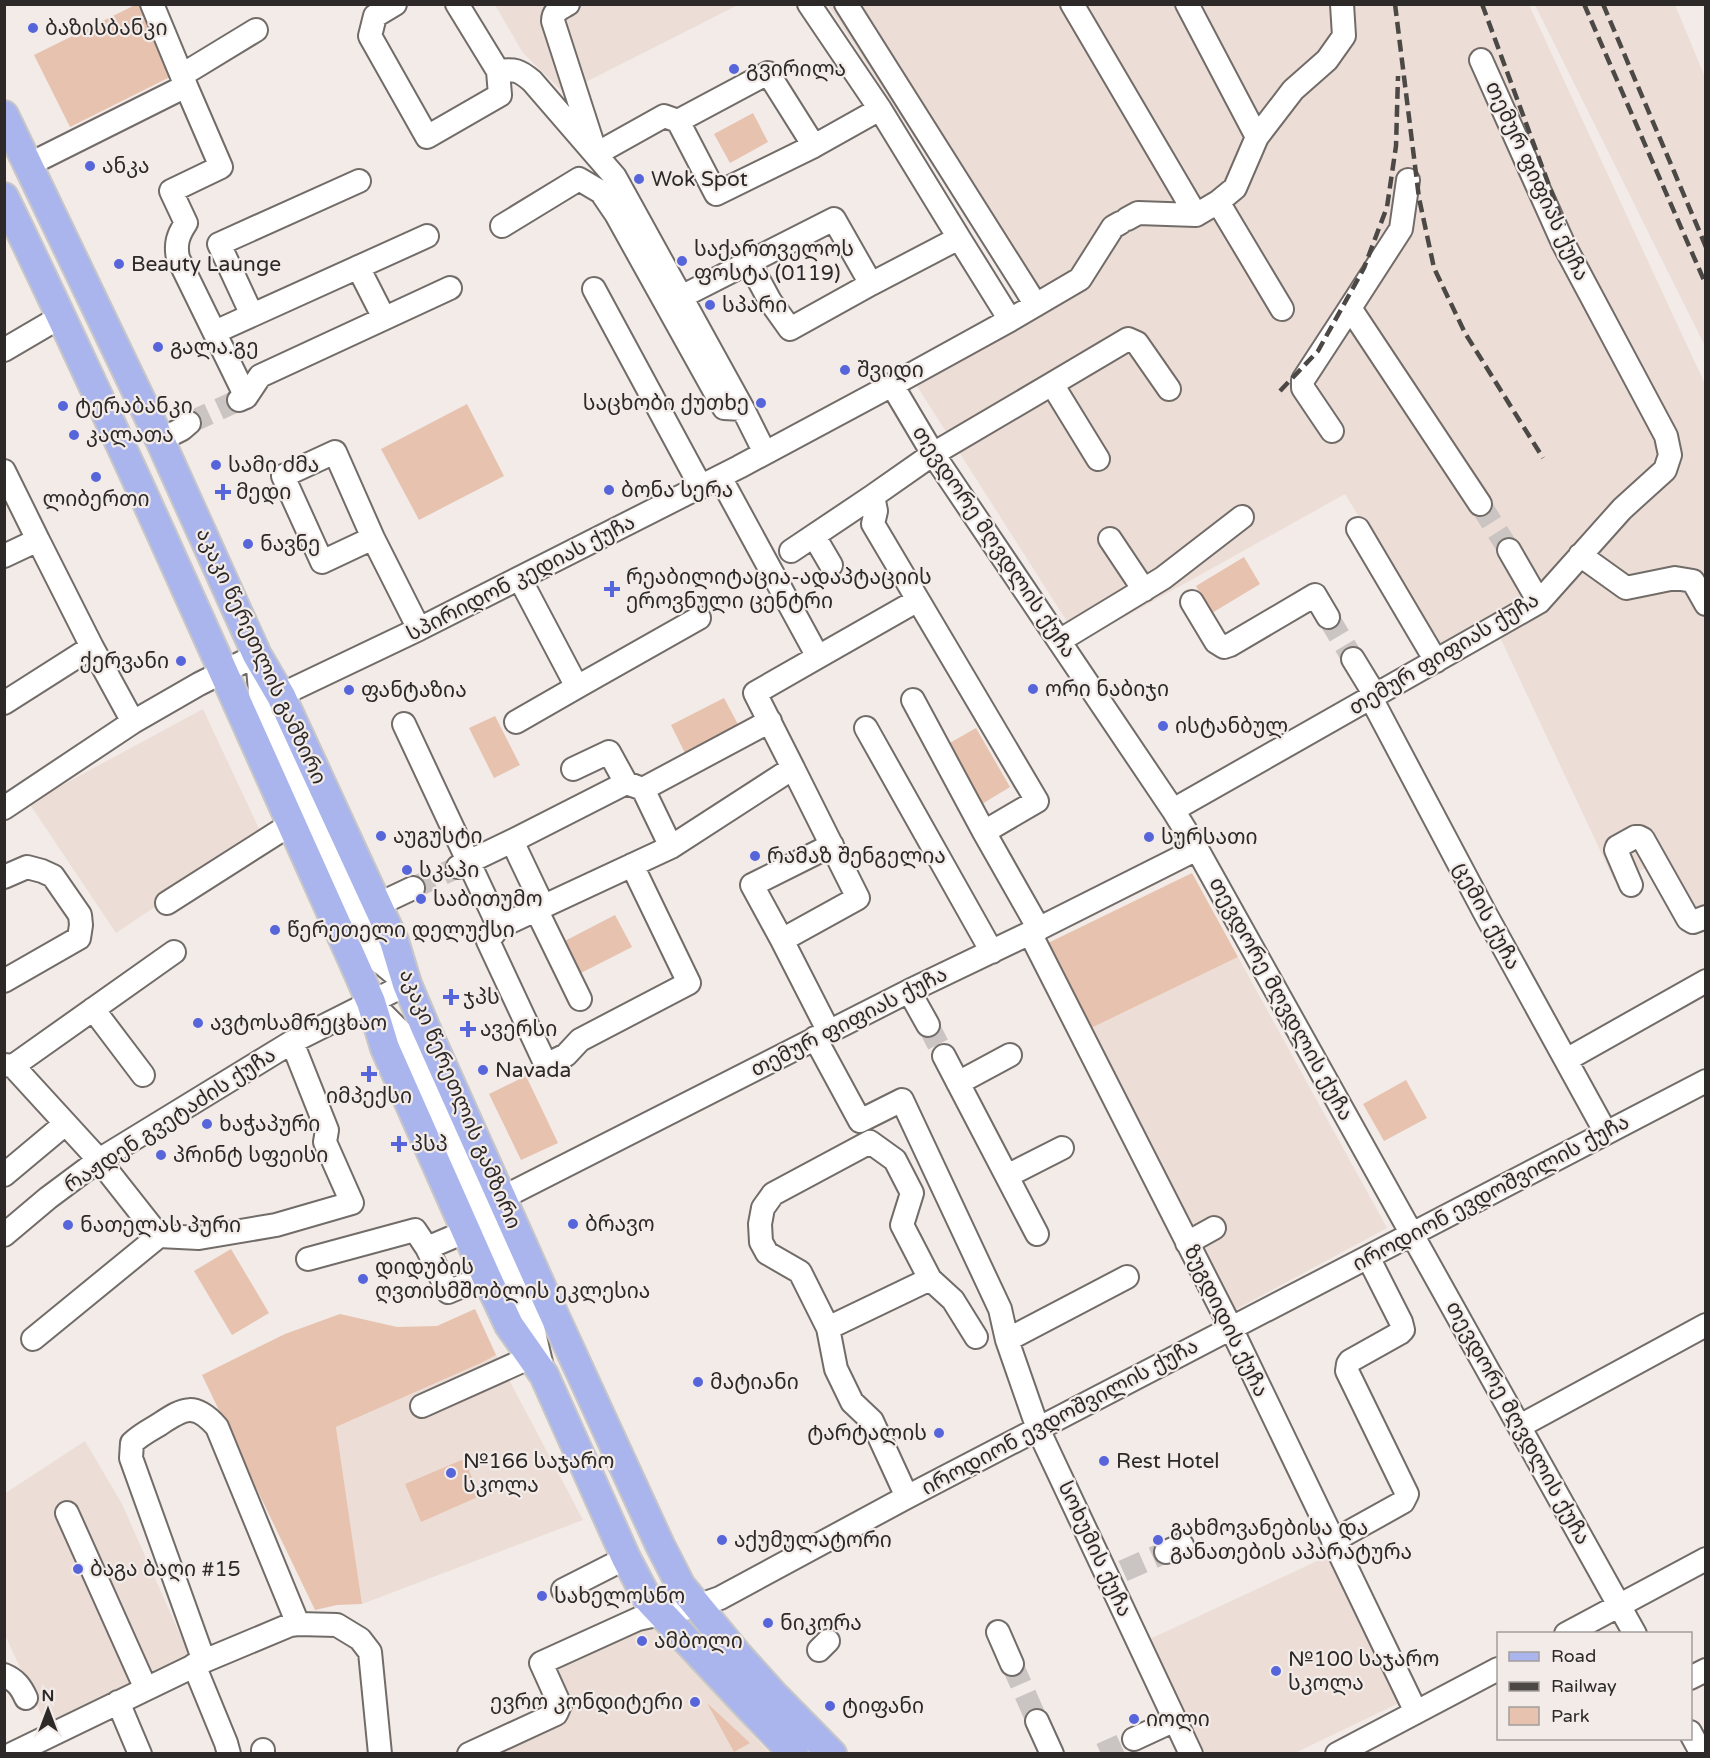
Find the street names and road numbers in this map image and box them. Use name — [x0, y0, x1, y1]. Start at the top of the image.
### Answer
street label: თემურ ფიფიას ქუჩა — [1480, 77, 1594, 285]
street label: თევდორე მღვდლის ქუჩა — [907, 421, 1081, 663]
street label: სპირიდონ კედიას ქუჩა — [403, 509, 639, 647]
street label: აკაკი წერეთლის გამზირი — [191, 524, 331, 788]
street label: თემურ ფიფიას ქუჩა — [1344, 587, 1544, 721]
street label: ცემის ქუჩა — [1448, 858, 1526, 974]
street label: თევდორე მღვდლის ქუჩა — [1204, 873, 1358, 1125]
street label: თემურ ფიფიას ქუჩა — [747, 962, 951, 1082]
street label: აკაკი წერეთლის გამზირი — [394, 965, 526, 1233]
street label: რაჟდენ გვეტაძის ქუჩა — [60, 1042, 280, 1198]
street label: იროდიონ ევდოშვილის ქუჩა — [1348, 1109, 1634, 1277]
street label: ზუგდიდის ქუჩა — [1178, 1241, 1274, 1401]
street label: თევდორე მღვდლის ქუჩა — [1441, 1297, 1595, 1549]
street label: იროდიონ ევდოშვილის ქუჩა — [917, 1333, 1203, 1501]
street label: სოხუმის ქუჩა — [1053, 1477, 1137, 1621]

